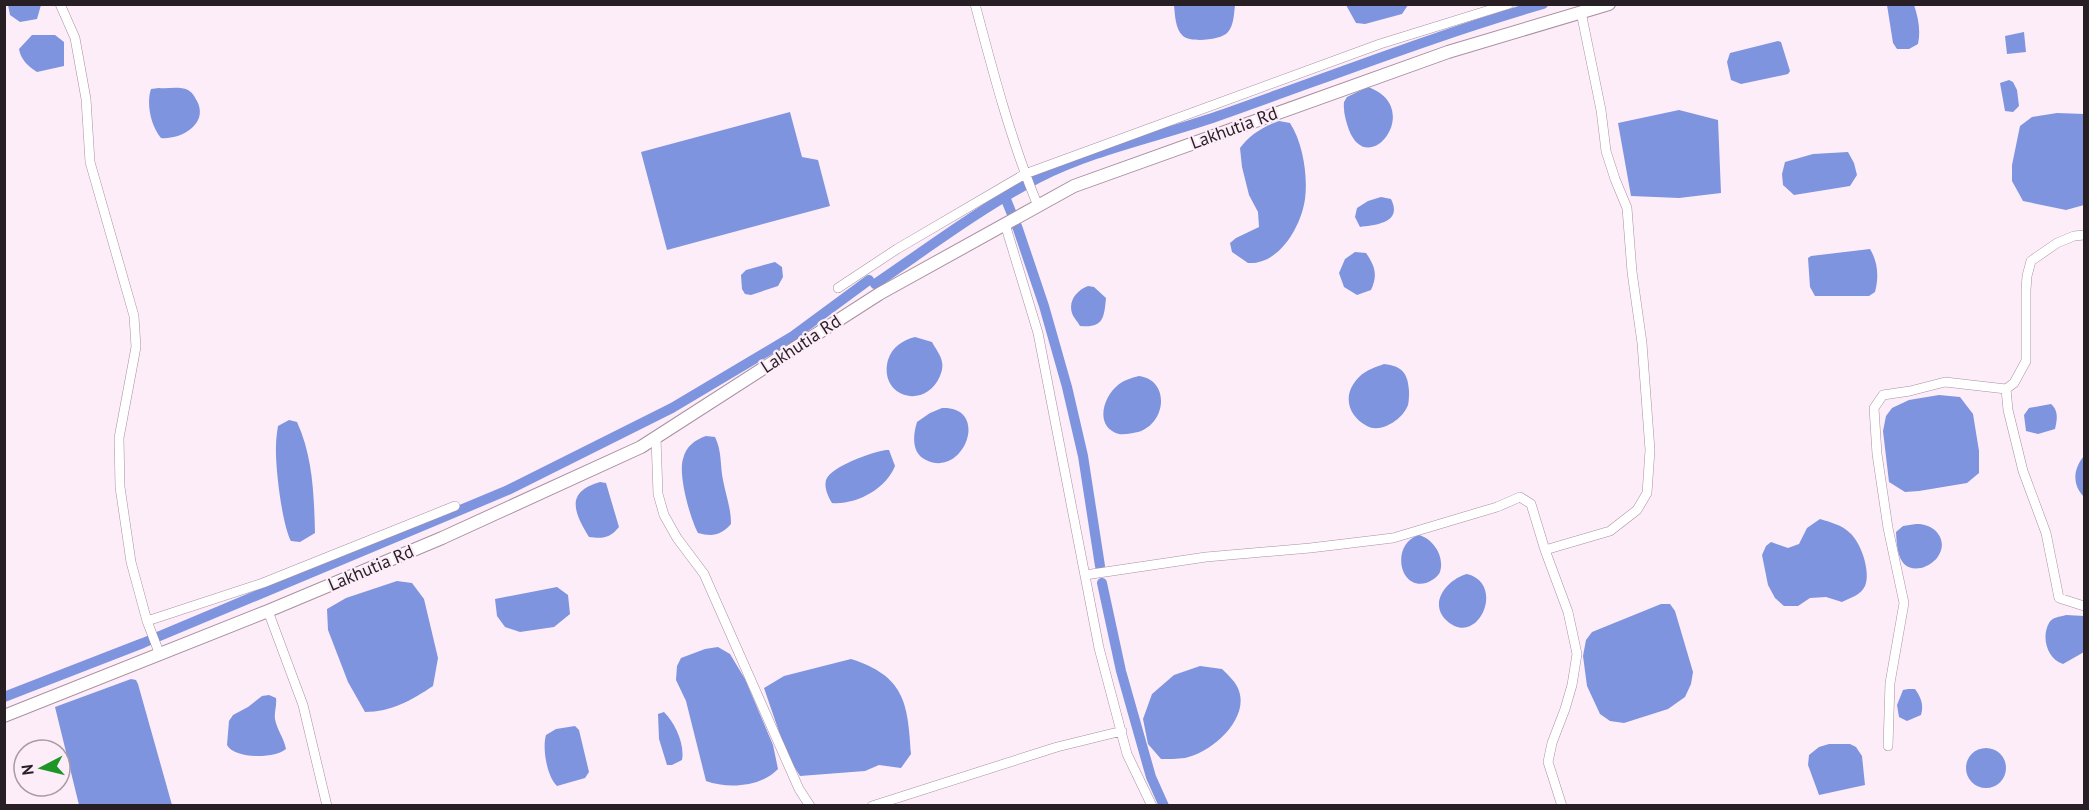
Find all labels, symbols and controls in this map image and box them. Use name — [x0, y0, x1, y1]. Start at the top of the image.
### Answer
street label: Lakhutia Rd — [1187, 101, 1281, 154]
street label: Lakhutia Rd — [756, 309, 845, 378]
street label: Lakhutia Rd — [324, 539, 417, 596]
north arrow — [12, 738, 72, 798]
text: N — [17, 763, 38, 776]

